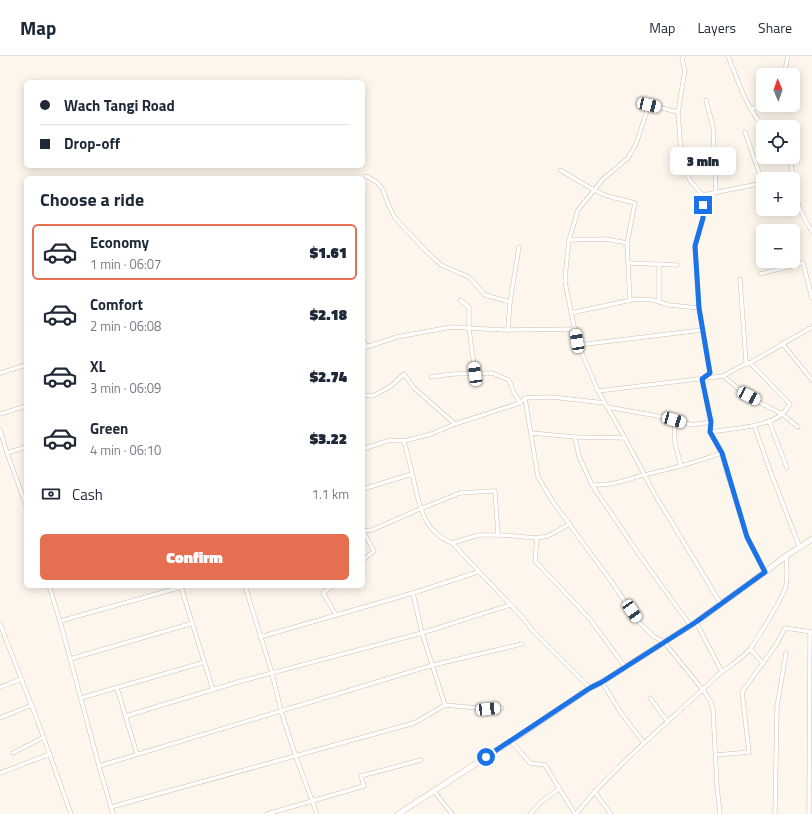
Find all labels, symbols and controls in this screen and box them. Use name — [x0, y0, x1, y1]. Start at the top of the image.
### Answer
text: Map — [20, 13, 56, 42]
text: Map — [649, 17, 675, 38]
text: Layers — [697, 17, 736, 38]
text: Share — [758, 17, 792, 38]
north arrow — [756, 68, 800, 112]
map controls — [756, 68, 800, 268]
text: Wach Tangi Road — [64, 94, 175, 117]
car — [636, 96, 662, 114]
button: locate — [756, 120, 800, 164]
text: Drop-off — [64, 132, 120, 155]
callout: 3 min — [670, 147, 736, 175]
text: 3 min — [687, 151, 719, 171]
button: + — [756, 172, 800, 216]
text: Choose a ride — [40, 186, 144, 213]
route end — [694, 196, 712, 214]
button: − — [756, 224, 800, 268]
text: Economy — [90, 231, 149, 254]
icon: car — [42, 234, 78, 270]
text: $1.61 — [310, 241, 347, 264]
text: 1 min · 06:07 — [90, 254, 161, 274]
text: Comfort — [90, 293, 143, 316]
icon: car — [42, 296, 78, 332]
text: $2.18 — [310, 303, 347, 326]
text: 2 min · 06:08 — [90, 316, 161, 336]
car — [569, 328, 585, 354]
text: XL — [90, 355, 106, 378]
icon: car — [42, 358, 78, 394]
car — [467, 361, 483, 387]
text: $2.74 — [310, 365, 347, 388]
text: 3 min · 06:09 — [90, 378, 161, 398]
car — [736, 385, 762, 407]
car — [661, 411, 687, 429]
text: Green — [90, 417, 128, 440]
icon: car — [42, 420, 78, 456]
text: $3.22 — [310, 427, 347, 450]
text: 4 min · 06:10 — [90, 440, 161, 460]
icon: cash — [40, 483, 62, 505]
text: Cash — [72, 483, 103, 506]
text: 1.1 km — [312, 484, 349, 504]
button: Confirm — [40, 534, 349, 580]
car — [620, 598, 644, 624]
car — [476, 702, 500, 716]
route start — [477, 748, 495, 766]

